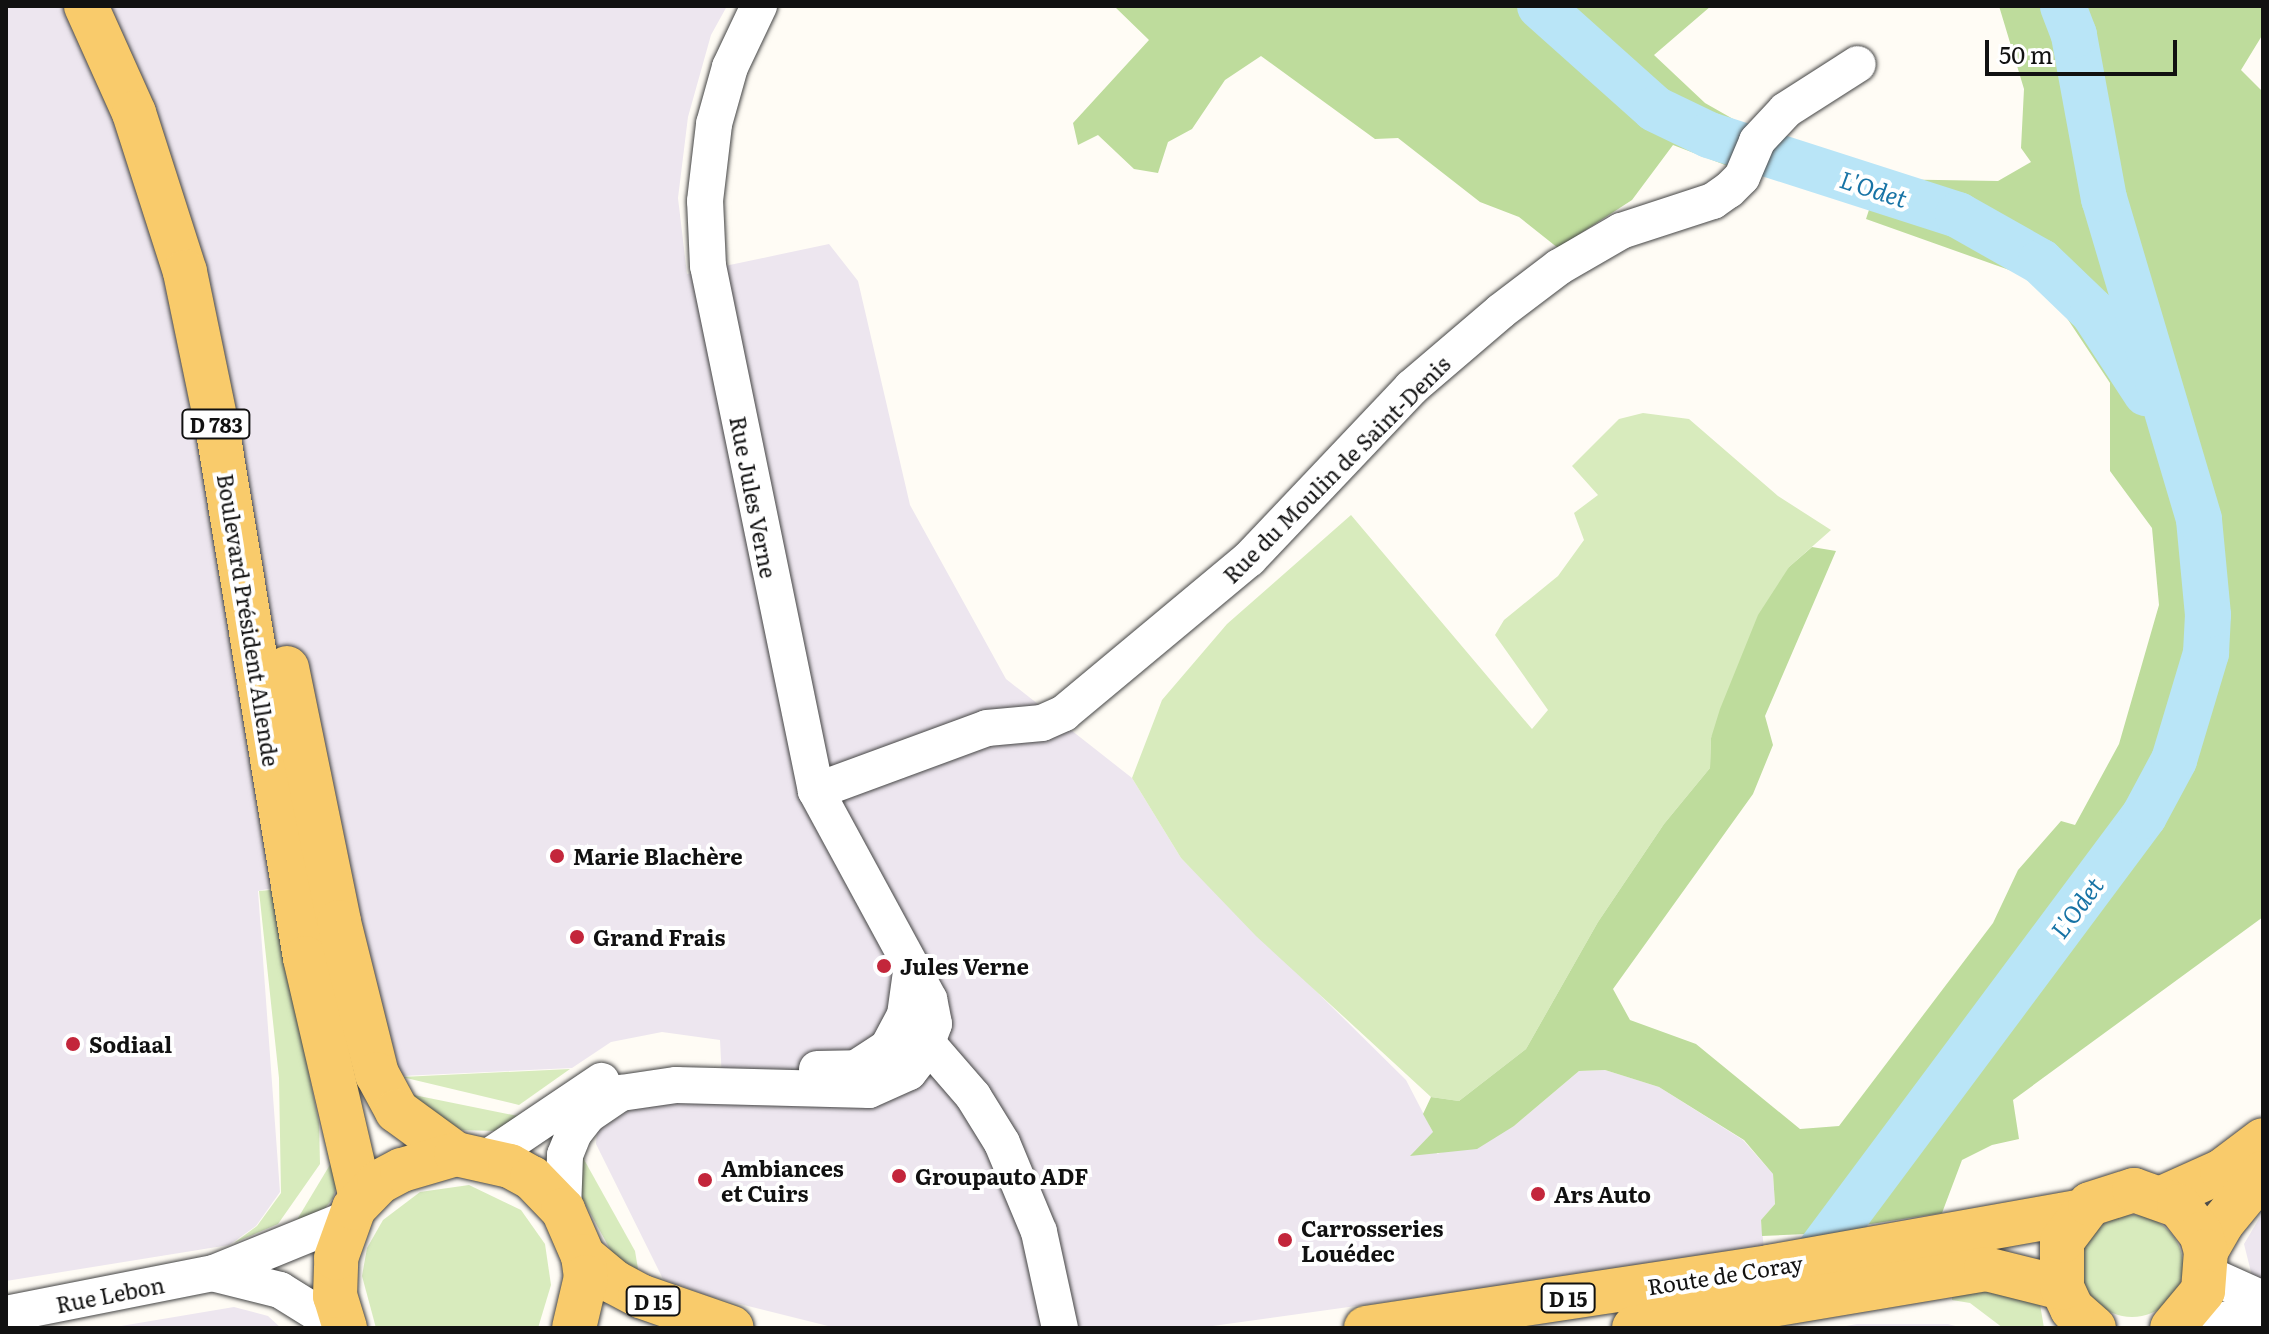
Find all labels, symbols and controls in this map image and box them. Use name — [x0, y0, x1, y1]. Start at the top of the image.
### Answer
scale bar — [1989, 24, 2181, 74]
text: 50 m — [1999, 36, 2053, 71]
water label: L'Odet — [1837, 164, 1911, 212]
street label: Rue du Moulin de Saint-Denis — [1217, 350, 1455, 588]
road number: D 783 — [180, 408, 252, 440]
street label: Rue Jules Verne — [725, 414, 783, 580]
street label: Boulevard Président Allende — [213, 472, 285, 768]
place label: Marie Blachère — [573, 843, 743, 869]
marker: Marie Blachère — [548, 847, 566, 865]
water label: L'Odet — [2044, 871, 2108, 943]
place label: Grand Frais — [593, 924, 726, 950]
marker: Grand Frais — [568, 928, 586, 946]
place label: Jules Verne — [900, 953, 1029, 979]
marker: Jules Verne — [875, 957, 893, 975]
place label: Sodiaal — [89, 1031, 172, 1057]
marker: Sodiaal — [64, 1035, 82, 1053]
place label: Ambiances et Cuirs — [721, 1154, 844, 1206]
place label: Groupauto ADF — [915, 1163, 1088, 1189]
marker: Groupauto ADF — [890, 1167, 908, 1185]
marker: Ambiances et Cuirs — [696, 1171, 714, 1189]
place label: Ars Auto — [1554, 1181, 1651, 1207]
marker: Ars Auto — [1529, 1185, 1547, 1203]
place label: Carrosseries Louédec — [1301, 1214, 1443, 1266]
marker: Carrosseries Louédec — [1276, 1231, 1294, 1249]
street label: Route de Coray — [1645, 1249, 1805, 1299]
street label: Rue Lebon — [53, 1271, 167, 1317]
road number: D 15 — [1540, 1282, 1596, 1314]
road number: D 15 — [625, 1285, 681, 1317]

